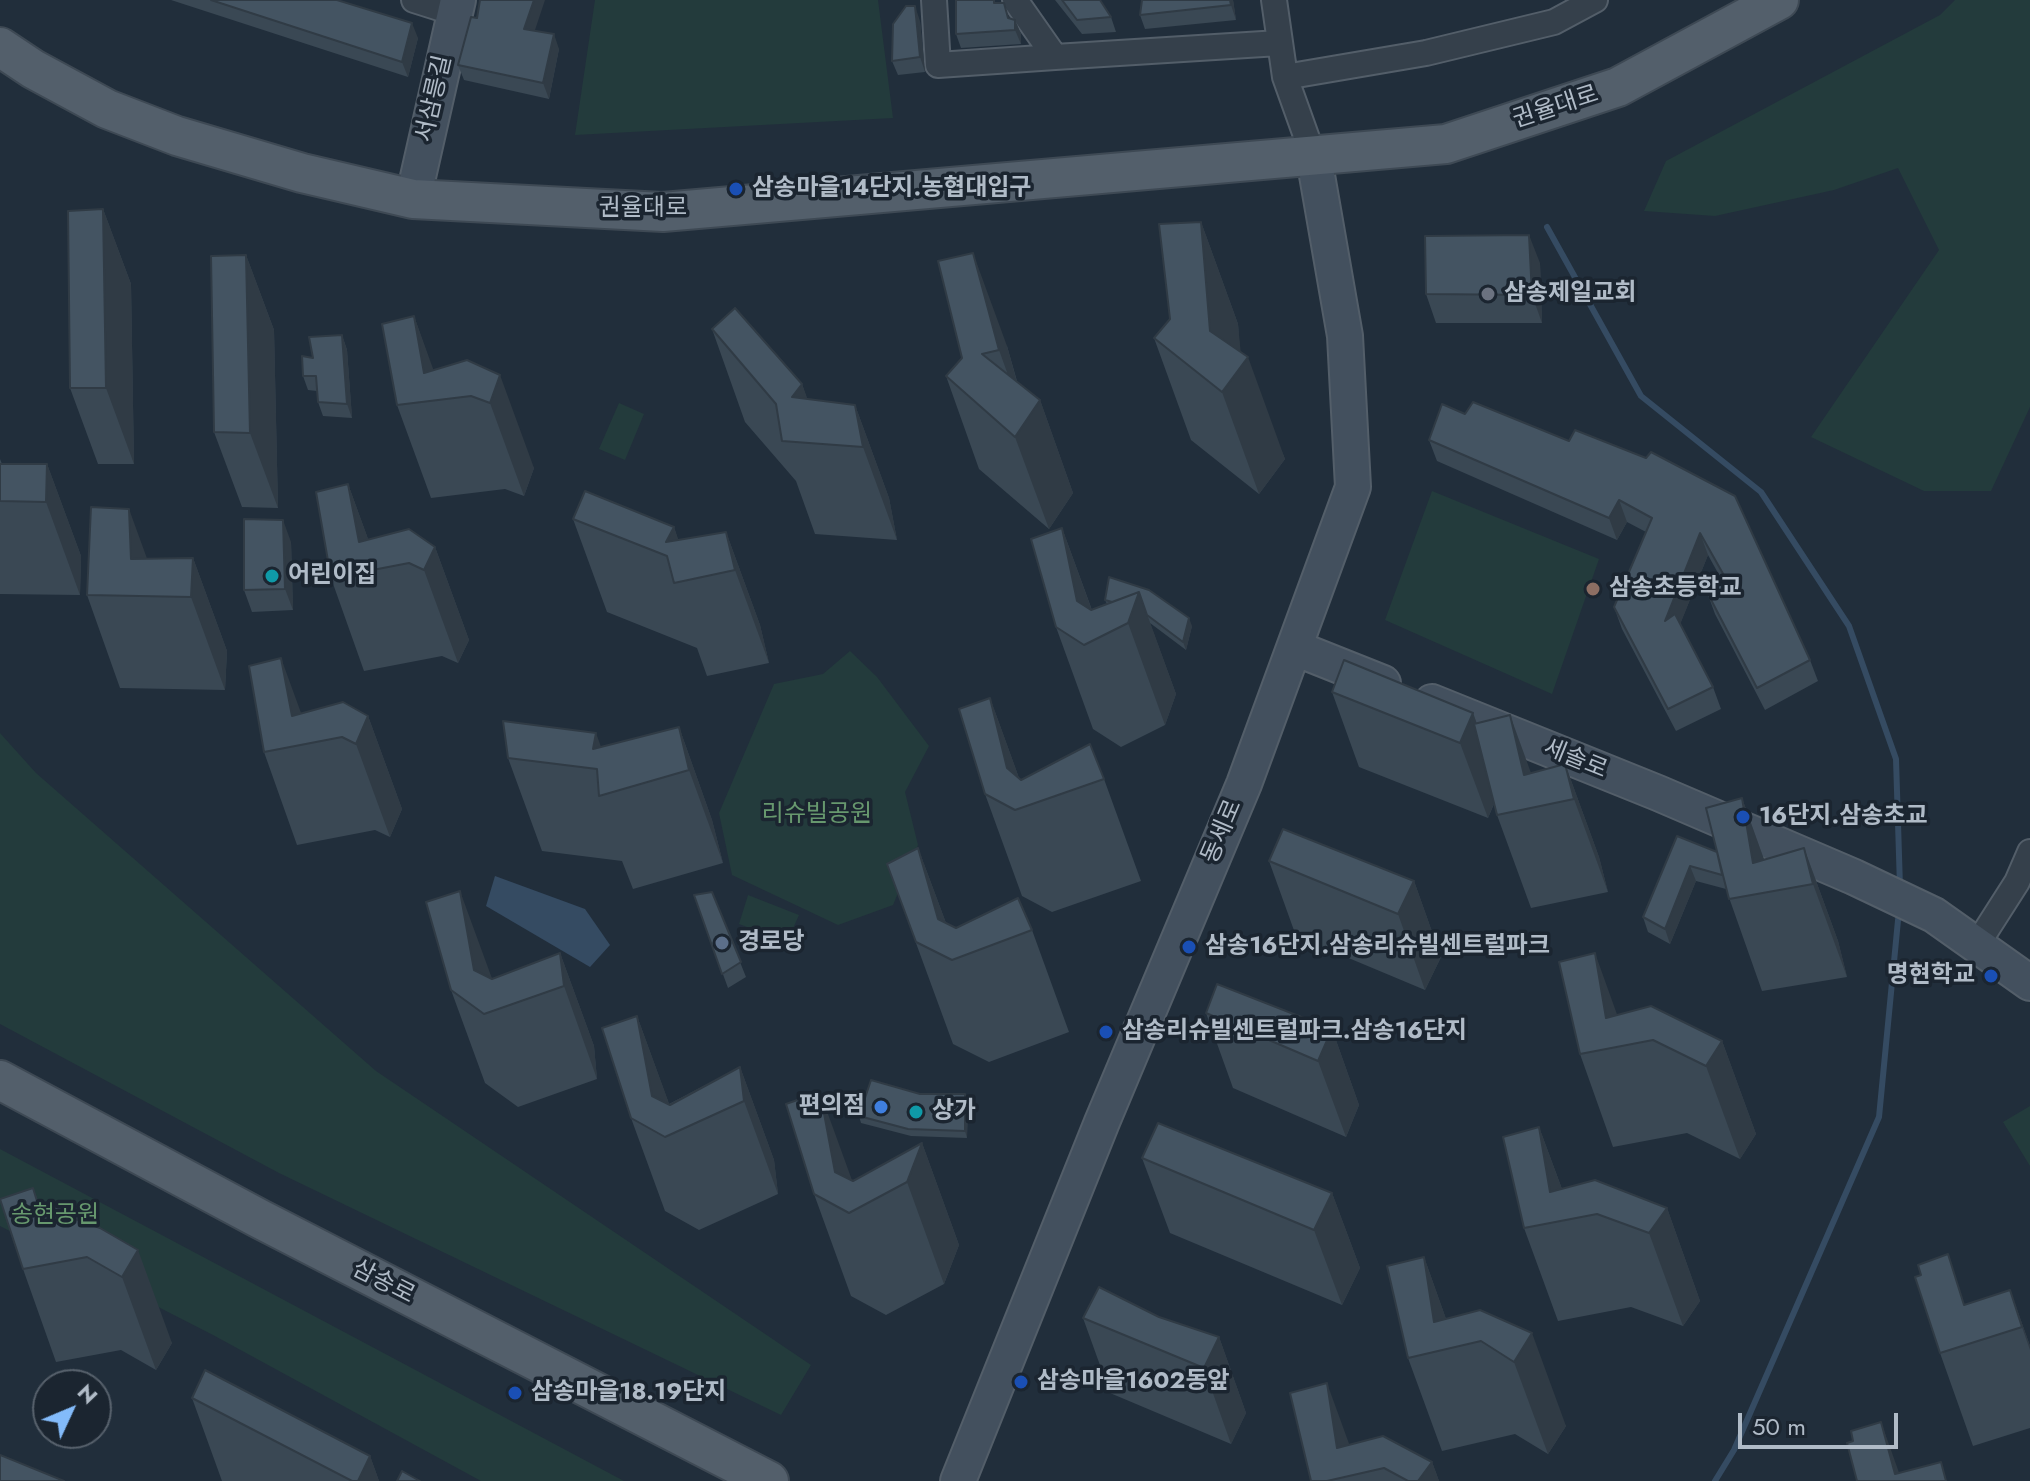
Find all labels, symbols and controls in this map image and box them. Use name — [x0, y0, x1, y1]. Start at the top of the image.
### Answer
street label: 서삼릉길 — [411, 53, 459, 145]
street label: 권율대로 — [1510, 81, 1602, 135]
place label: 삼송마을14단지.농협대입구 — [752, 175, 1032, 203]
marker: 삼송마을14단지.농협대입구 — [727, 180, 745, 198]
street label: 권율대로 — [599, 195, 687, 223]
place label: 삼송제일교회 — [1504, 280, 1636, 308]
marker: 삼송제일교회 — [1479, 285, 1497, 303]
place label: 어린이집 — [288, 562, 376, 590]
marker: 어린이집 — [263, 567, 281, 585]
place label: 삼송초등학교 — [1609, 575, 1741, 603]
marker: 삼송초등학교 — [1584, 580, 1602, 598]
street label: 세솔로 — [1539, 734, 1611, 786]
street label: 동세로 — [1197, 796, 1249, 868]
park label: 리슈빌공원 — [762, 801, 872, 829]
place label: 16단지.삼송초교 — [1759, 803, 1927, 831]
marker: 16단지.삼송초교 — [1734, 808, 1752, 826]
place label: 경로당 — [738, 929, 804, 957]
place label: 삼송16단지.삼송리슈빌센트럴파크 — [1205, 933, 1550, 961]
marker: 경로당 — [713, 934, 731, 952]
marker: 삼송16단지.삼송리슈빌센트럴파크 — [1180, 938, 1198, 956]
place label: 명현학교 — [1887, 962, 1975, 990]
marker: 명현학교 — [1982, 967, 2000, 985]
place label: 삼송리슈빌센트럴파크.삼송16단지 — [1122, 1018, 1467, 1046]
marker: 삼송리슈빌센트럴파크.삼송16단지 — [1097, 1023, 1115, 1041]
place label: 편의점 — [799, 1093, 865, 1121]
marker: 편의점 — [872, 1098, 890, 1116]
place label: 상가 — [932, 1098, 976, 1126]
marker: 상가 — [907, 1103, 925, 1121]
park label: 송현공원 — [11, 1202, 99, 1230]
street label: 삼송로 — [347, 1255, 419, 1311]
place label: 삼송마을1602동앞 — [1037, 1368, 1229, 1396]
north arrow — [32, 1369, 112, 1449]
marker: 삼송마을1602동앞 — [1012, 1373, 1030, 1391]
text: N — [70, 1376, 105, 1411]
place label: 삼송마을18.19단지 — [531, 1379, 726, 1407]
marker: 삼송마을18.19단지 — [506, 1384, 524, 1402]
scale bar — [1742, 1397, 1902, 1447]
text: 50 m — [1752, 1409, 1806, 1444]

